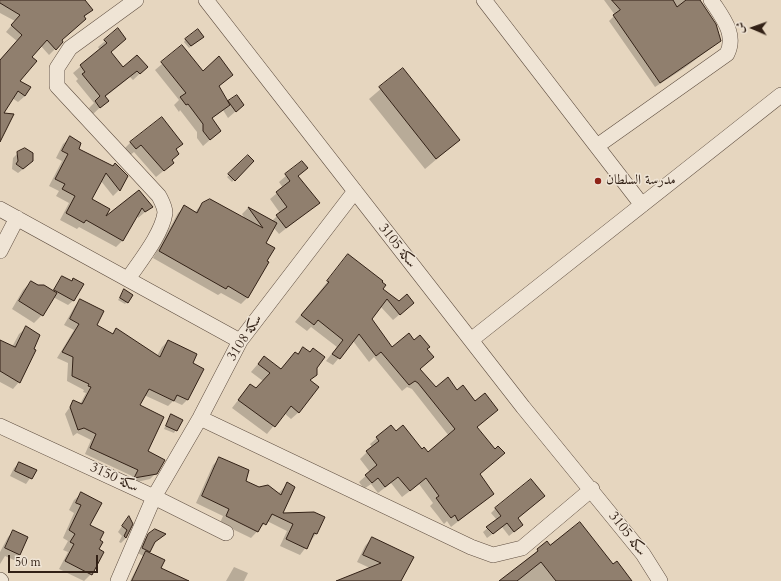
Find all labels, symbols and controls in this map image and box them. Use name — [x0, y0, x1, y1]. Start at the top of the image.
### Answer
north arrow — [733, 8, 773, 48]
text: ش — [733, 22, 748, 33]
place label: مدرسة السلطان — [606, 173, 676, 189]
marker: مدرسة السلطان — [593, 176, 603, 186]
street label: سكة 3105 — [375, 221, 419, 271]
street label: سكة 3108 — [224, 312, 266, 364]
street label: سكة 3150 — [87, 459, 141, 497]
street label: سكه 3105 — [605, 509, 649, 559]
scale bar — [10, 547, 100, 573]
text: 50 m — [15, 554, 41, 570]

